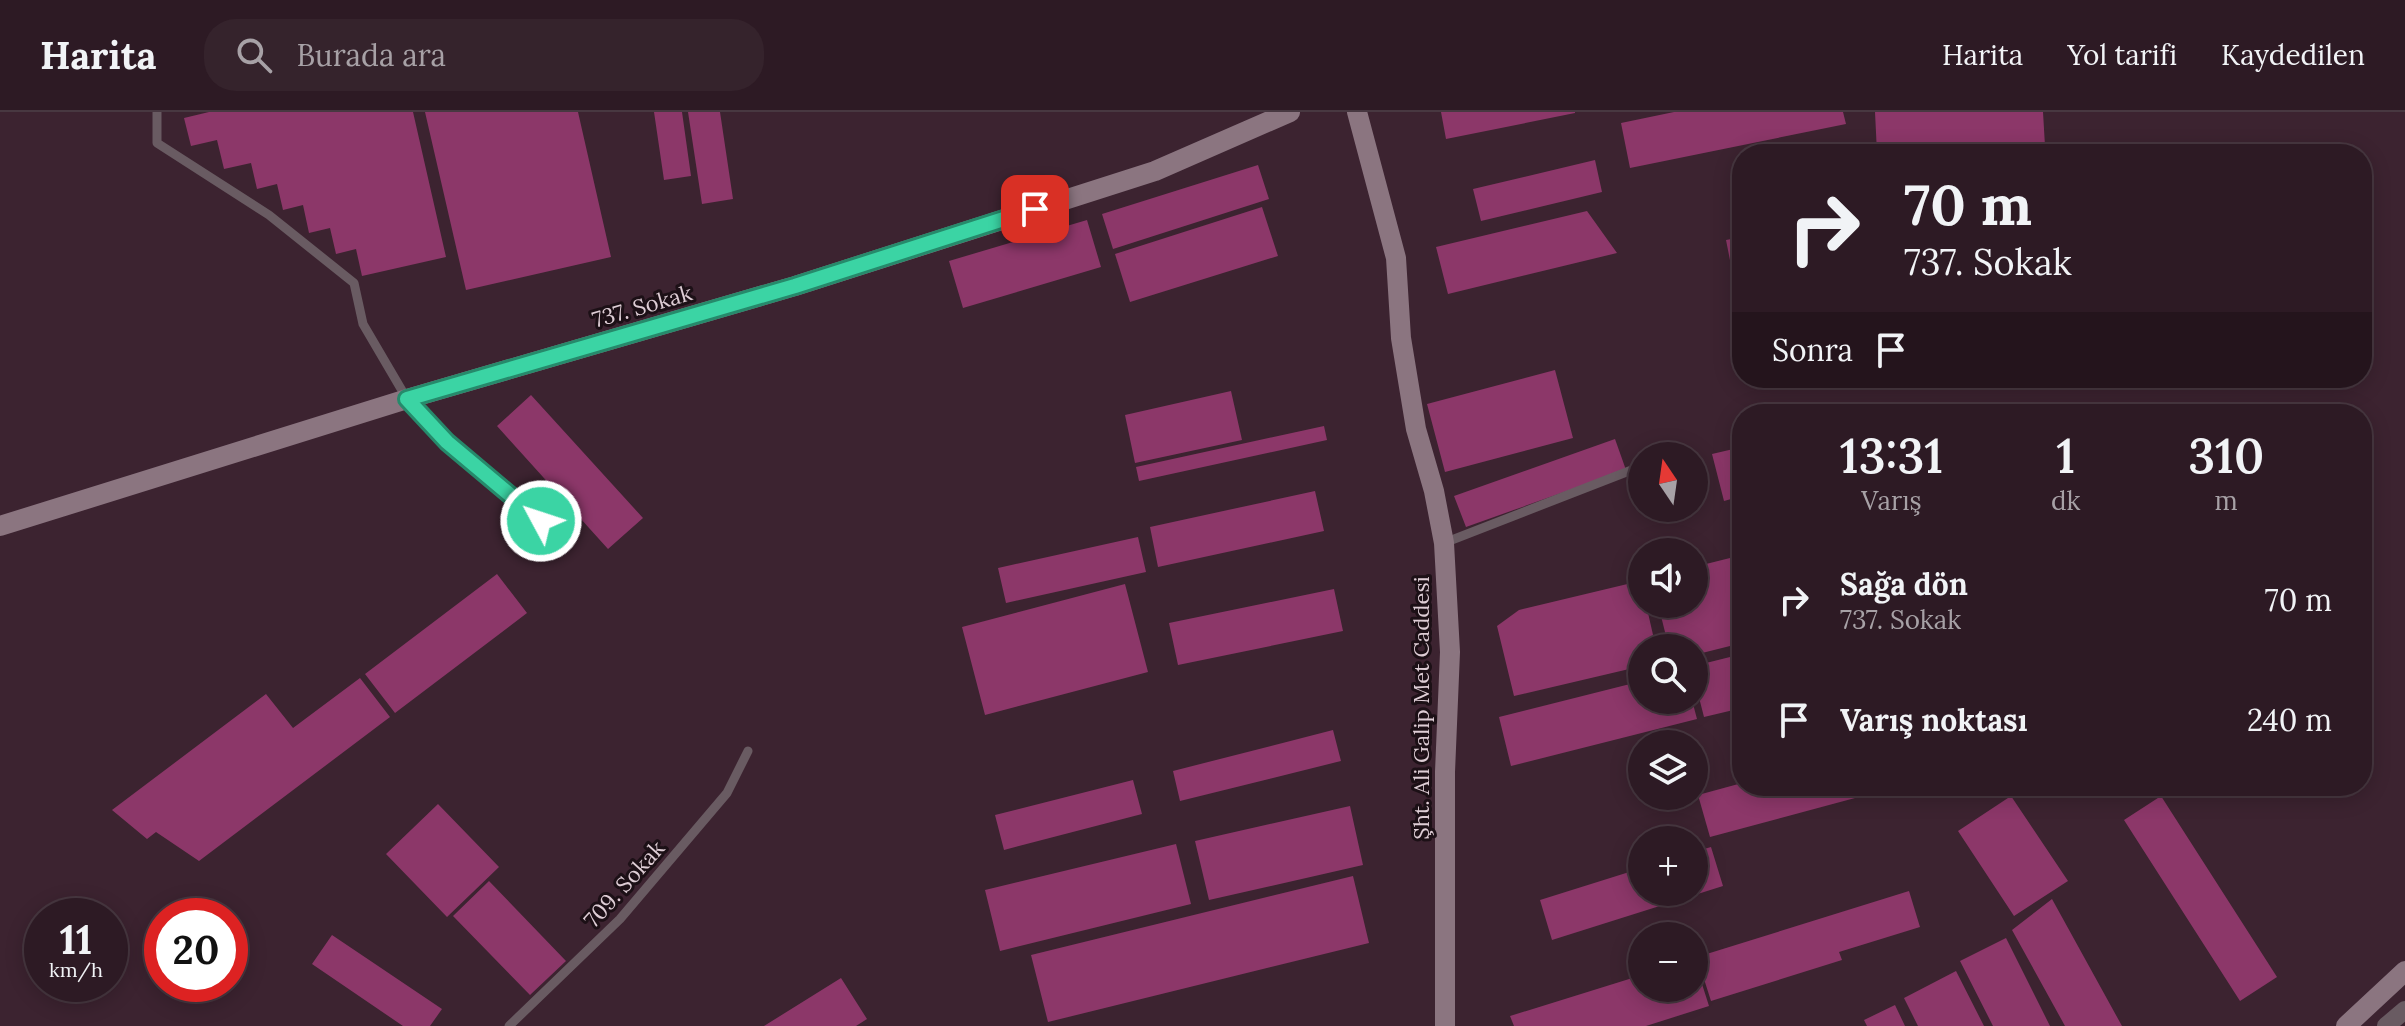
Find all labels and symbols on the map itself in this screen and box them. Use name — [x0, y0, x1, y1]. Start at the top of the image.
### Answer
pin — [1001, 175, 1069, 243]
street label: 737. Sokak — [589, 278, 695, 334]
north arrow — [1628, 442, 1708, 522]
position arrow — [499, 479, 583, 563]
street label: Şht. Ali Galip Met Caddesi — [1407, 576, 1435, 840]
street label: 709. Sokak — [578, 834, 671, 933]
speed limit sign: 20 — [144, 898, 248, 1002]

